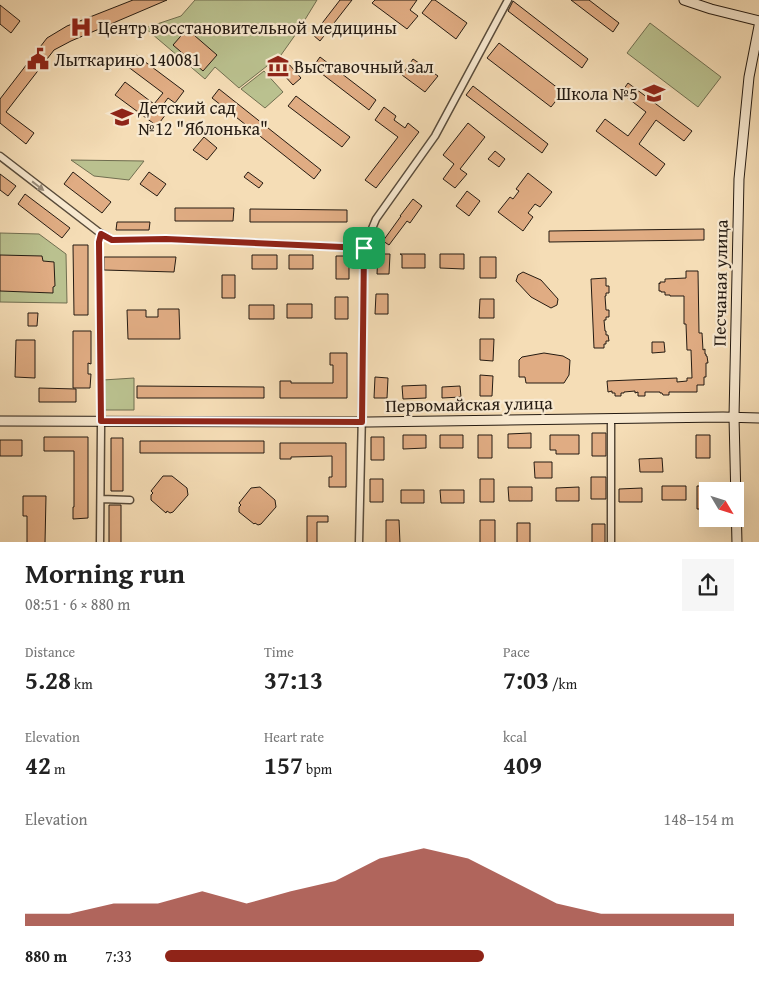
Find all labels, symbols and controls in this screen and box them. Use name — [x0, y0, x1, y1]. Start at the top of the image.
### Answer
hospital icon: Центр восстановительной медицины — [68, 14, 94, 40]
place label: Центр восстановительной медицины — [98, 14, 397, 41]
public building icon: Лыткарино 140081 — [25, 46, 51, 72]
place label: Лыткарино 140081 — [54, 46, 201, 73]
museum icon: Выставочный зал — [265, 53, 291, 79]
place label: Выставочный зал — [294, 53, 434, 80]
place label: Школа №5 — [556, 80, 638, 107]
school or university icon: Школа №5 — [641, 80, 667, 106]
place label: Детский сад №12 "Яблонька" — [137, 94, 268, 142]
school or university icon: Детский сад №12 "Яблонька" — [109, 104, 135, 130]
one-way arrow — [31, 181, 45, 191]
street label: Песчаная улица — [705, 219, 735, 347]
pin — [343, 227, 385, 269]
icon: arrive — [350, 234, 378, 262]
street label: Первомайская улица — [385, 389, 553, 419]
north arrow — [699, 482, 744, 528]
map controls — [699, 482, 744, 527]
text: Morning run — [25, 552, 185, 593]
button: share — [682, 559, 734, 611]
text: 08:51 · 6 × 880 m — [25, 592, 130, 616]
text: Distance — [25, 642, 75, 662]
text: Time — [264, 642, 294, 662]
text: Pace — [503, 642, 530, 662]
text: 5.28 — [25, 662, 71, 698]
text: 37:13 — [264, 662, 323, 698]
text: 7:03 — [503, 662, 549, 698]
text: km — [71, 674, 93, 694]
text: /km — [549, 674, 577, 694]
text: Elevation — [25, 727, 80, 747]
text: Heart rate — [264, 727, 324, 747]
text: kcal — [503, 727, 527, 747]
text: 42 — [25, 747, 51, 783]
text: 157 — [264, 747, 303, 783]
text: 409 — [503, 747, 542, 783]
text: m — [51, 759, 65, 779]
text: bpm — [303, 759, 332, 779]
text: Elevation — [25, 807, 88, 831]
text: 148–154 m — [664, 807, 734, 831]
text: 880 m — [25, 944, 67, 968]
text: 7:33 — [105, 944, 132, 968]

